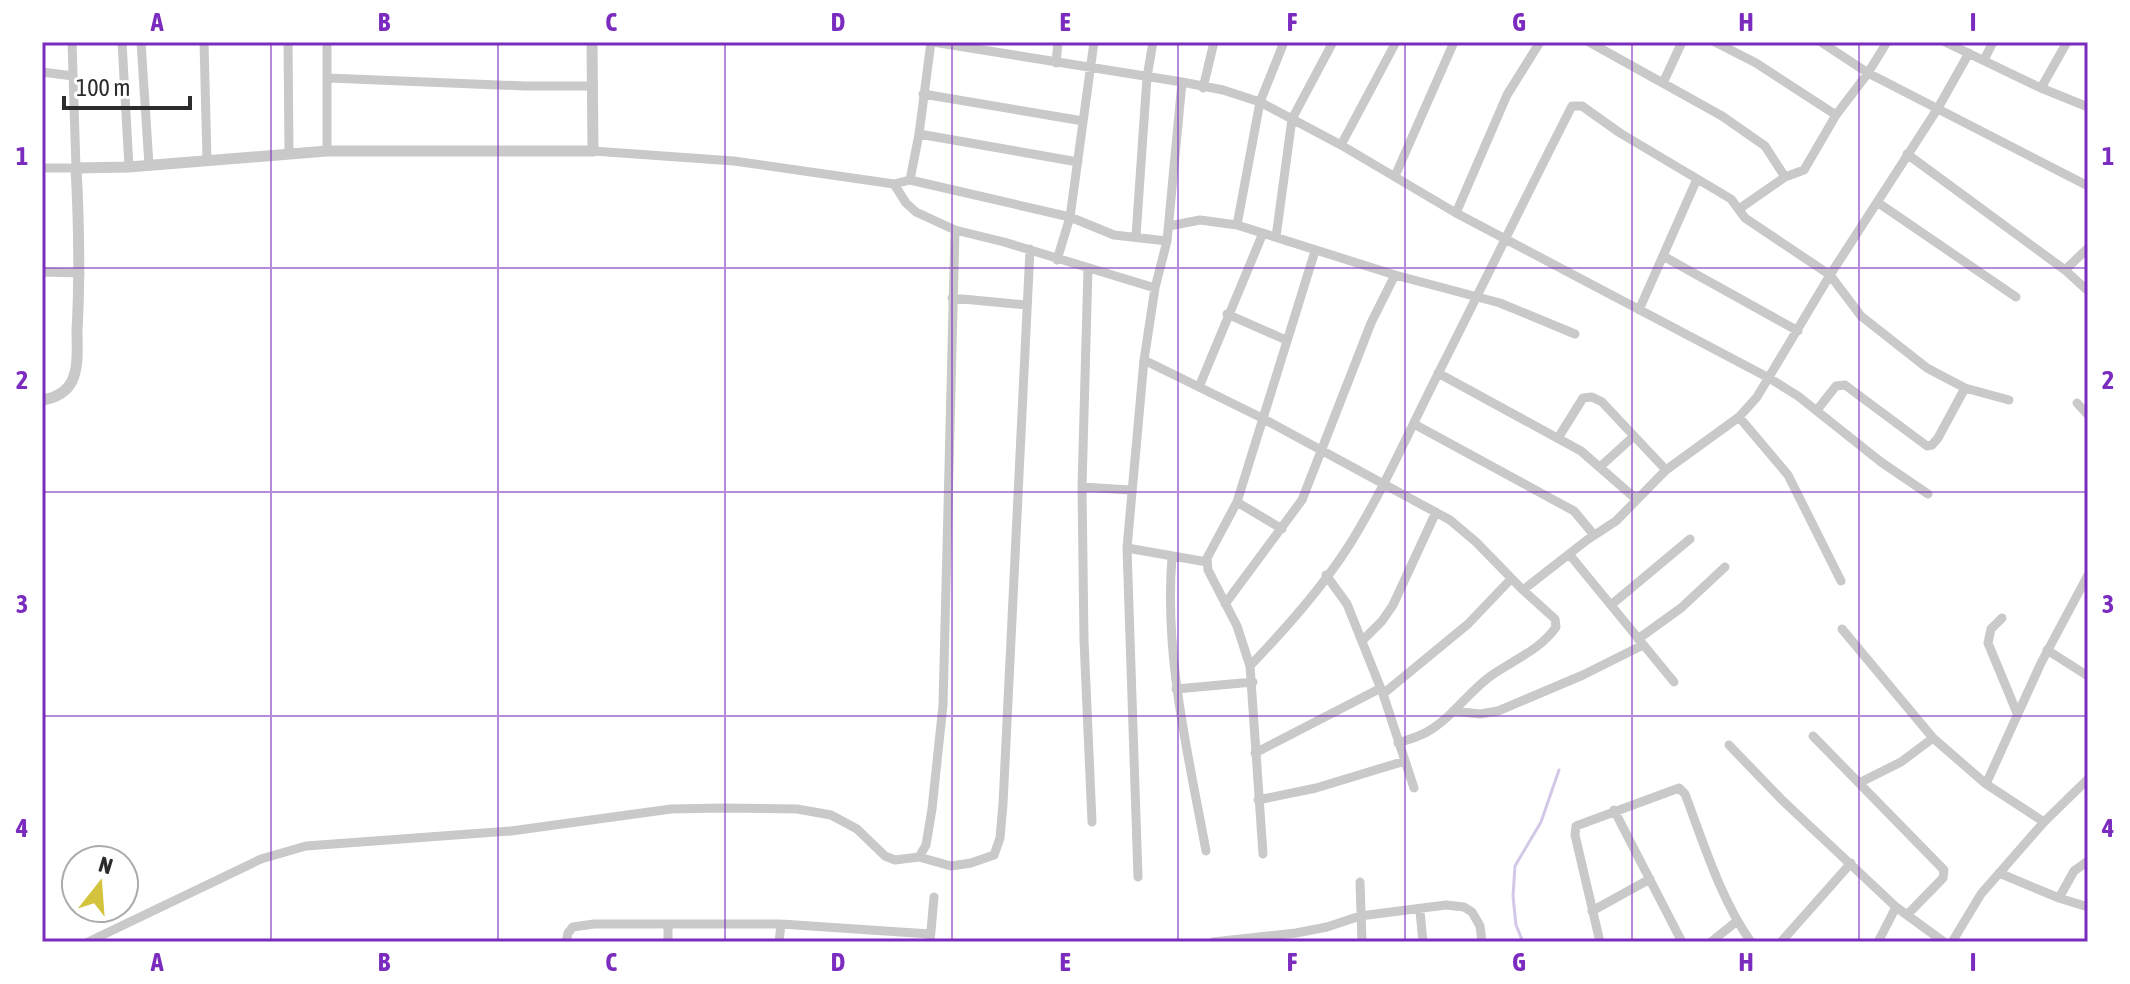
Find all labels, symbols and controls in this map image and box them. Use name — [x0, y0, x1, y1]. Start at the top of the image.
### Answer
text: A — [150, 7, 164, 37]
text: B — [378, 7, 391, 37]
text: C — [605, 7, 617, 37]
text: D — [831, 7, 845, 37]
text: E — [1059, 7, 1071, 37]
text: F — [1287, 7, 1298, 37]
text: G — [1512, 7, 1526, 37]
text: H — [1738, 7, 1754, 37]
text: I — [1970, 7, 1976, 37]
scale bar — [64, 60, 190, 110]
text: 100 m — [76, 74, 130, 101]
text: 1 — [16, 141, 28, 171]
text: 1 — [2102, 141, 2114, 171]
text: 2 — [16, 365, 28, 395]
text: 2 — [2102, 365, 2114, 395]
text: 3 — [16, 589, 28, 619]
text: 3 — [2102, 589, 2114, 619]
text: 4 — [15, 813, 28, 843]
text: 4 — [2101, 813, 2114, 843]
north arrow — [60, 844, 140, 924]
text: N — [96, 851, 116, 879]
text: A — [150, 947, 164, 977]
text: B — [378, 947, 391, 977]
text: C — [605, 947, 617, 977]
text: D — [831, 947, 845, 977]
text: E — [1059, 947, 1071, 977]
text: F — [1287, 947, 1298, 977]
text: G — [1512, 947, 1526, 977]
text: H — [1738, 947, 1754, 977]
text: I — [1970, 947, 1976, 977]

